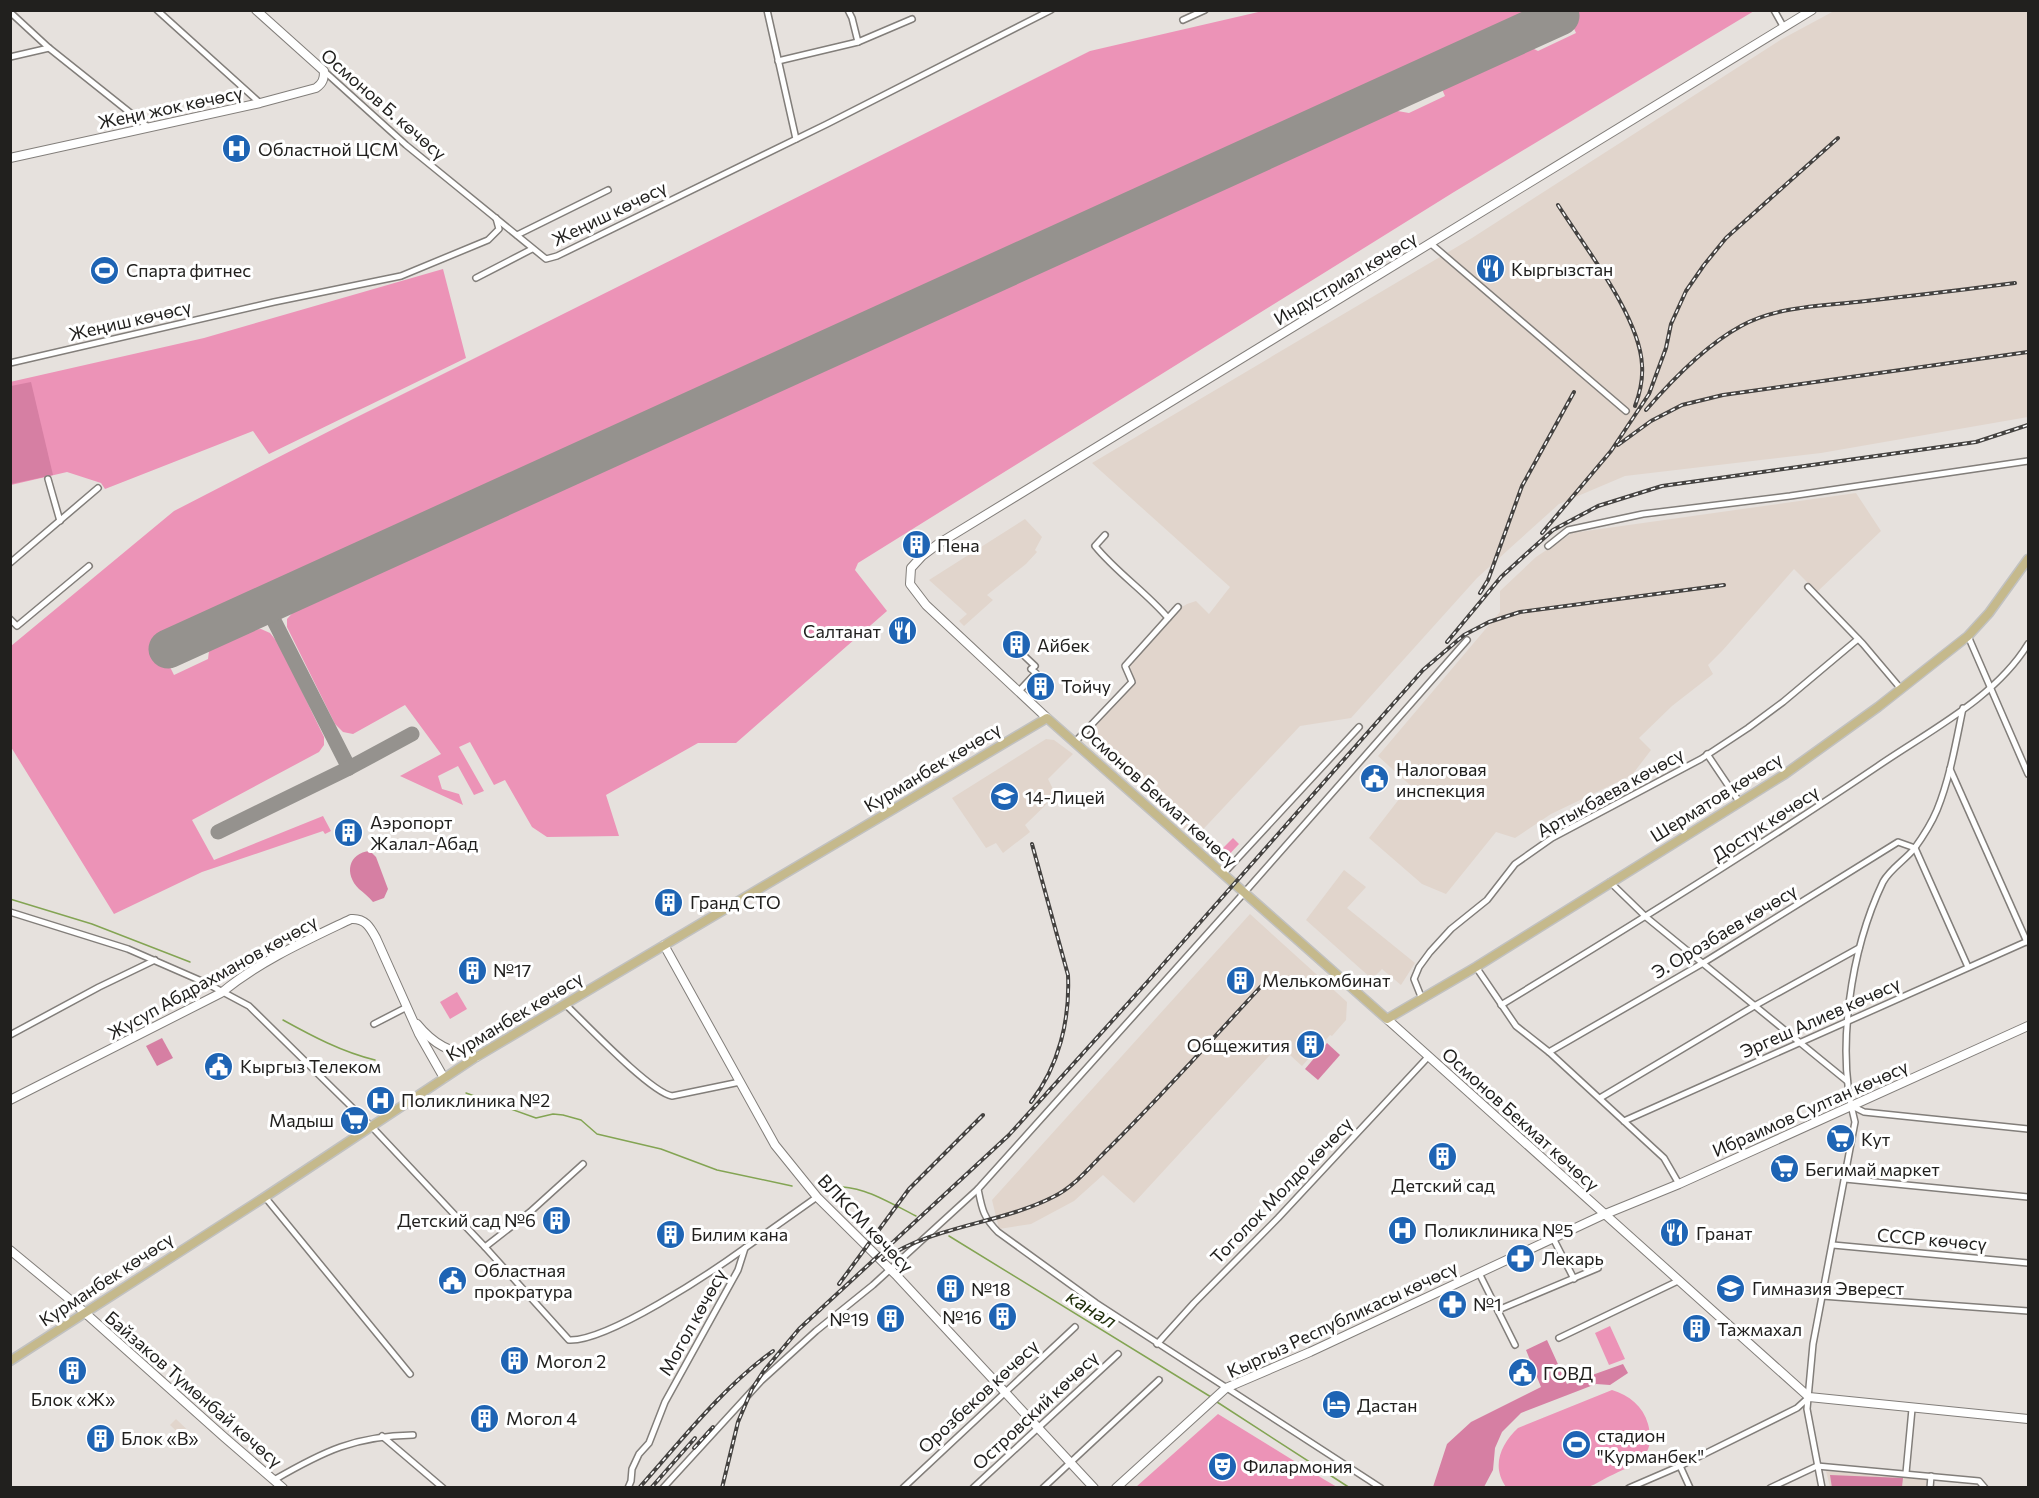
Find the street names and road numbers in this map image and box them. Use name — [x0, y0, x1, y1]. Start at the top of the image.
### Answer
street label: Осмонов Б. көчөсү — [317, 44, 451, 164]
street label: Жеңи жок көчөсү — [95, 81, 245, 133]
street label: Жеңиш көчөсү — [548, 176, 670, 250]
street label: Индустриал көчөсү — [1269, 227, 1421, 329]
street label: Жеңиш көчөсү — [67, 295, 193, 345]
street label: Курманбек көчөсү — [860, 717, 1004, 817]
street label: Осмонов Бекмат көчөсү — [1076, 719, 1242, 871]
street label: Артыкбаева көчөсү — [1533, 743, 1687, 841]
street label: Шерматов көчөсү — [1646, 748, 1786, 846]
street label: Достук көчөсү — [1707, 780, 1823, 866]
street label: Э. Орозбаев көчөсү — [1647, 879, 1801, 983]
street label: Жусуп Абдрахманов көчөсү — [103, 910, 321, 1044]
street label: Курманбек көчөсү — [442, 966, 586, 1066]
street label: Эргеш Алиев көчөсү — [1737, 972, 1903, 1062]
street label: Осмонов Бекмат көчөсү — [1438, 1043, 1604, 1195]
street label: Ибраимов Султан көчөсү — [1709, 1055, 1911, 1161]
street label: Тоголок Молдо көчөсү — [1205, 1112, 1357, 1268]
street label: ВЛКСМ көчөсү — [814, 1169, 918, 1277]
street label: СССР көчөсү — [1876, 1223, 1988, 1255]
street label: Курманбек көчөсү — [35, 1227, 177, 1331]
street label: Кыргыз Республикасы көчөсү — [1223, 1256, 1461, 1382]
street label: Могол көчөсү — [654, 1265, 730, 1379]
street label: Байзаков Түмөнбай көчөсү — [101, 1306, 287, 1472]
street label: Орозбеков көчөсү — [913, 1335, 1043, 1457]
street label: Островский көчөсү — [968, 1346, 1102, 1474]

